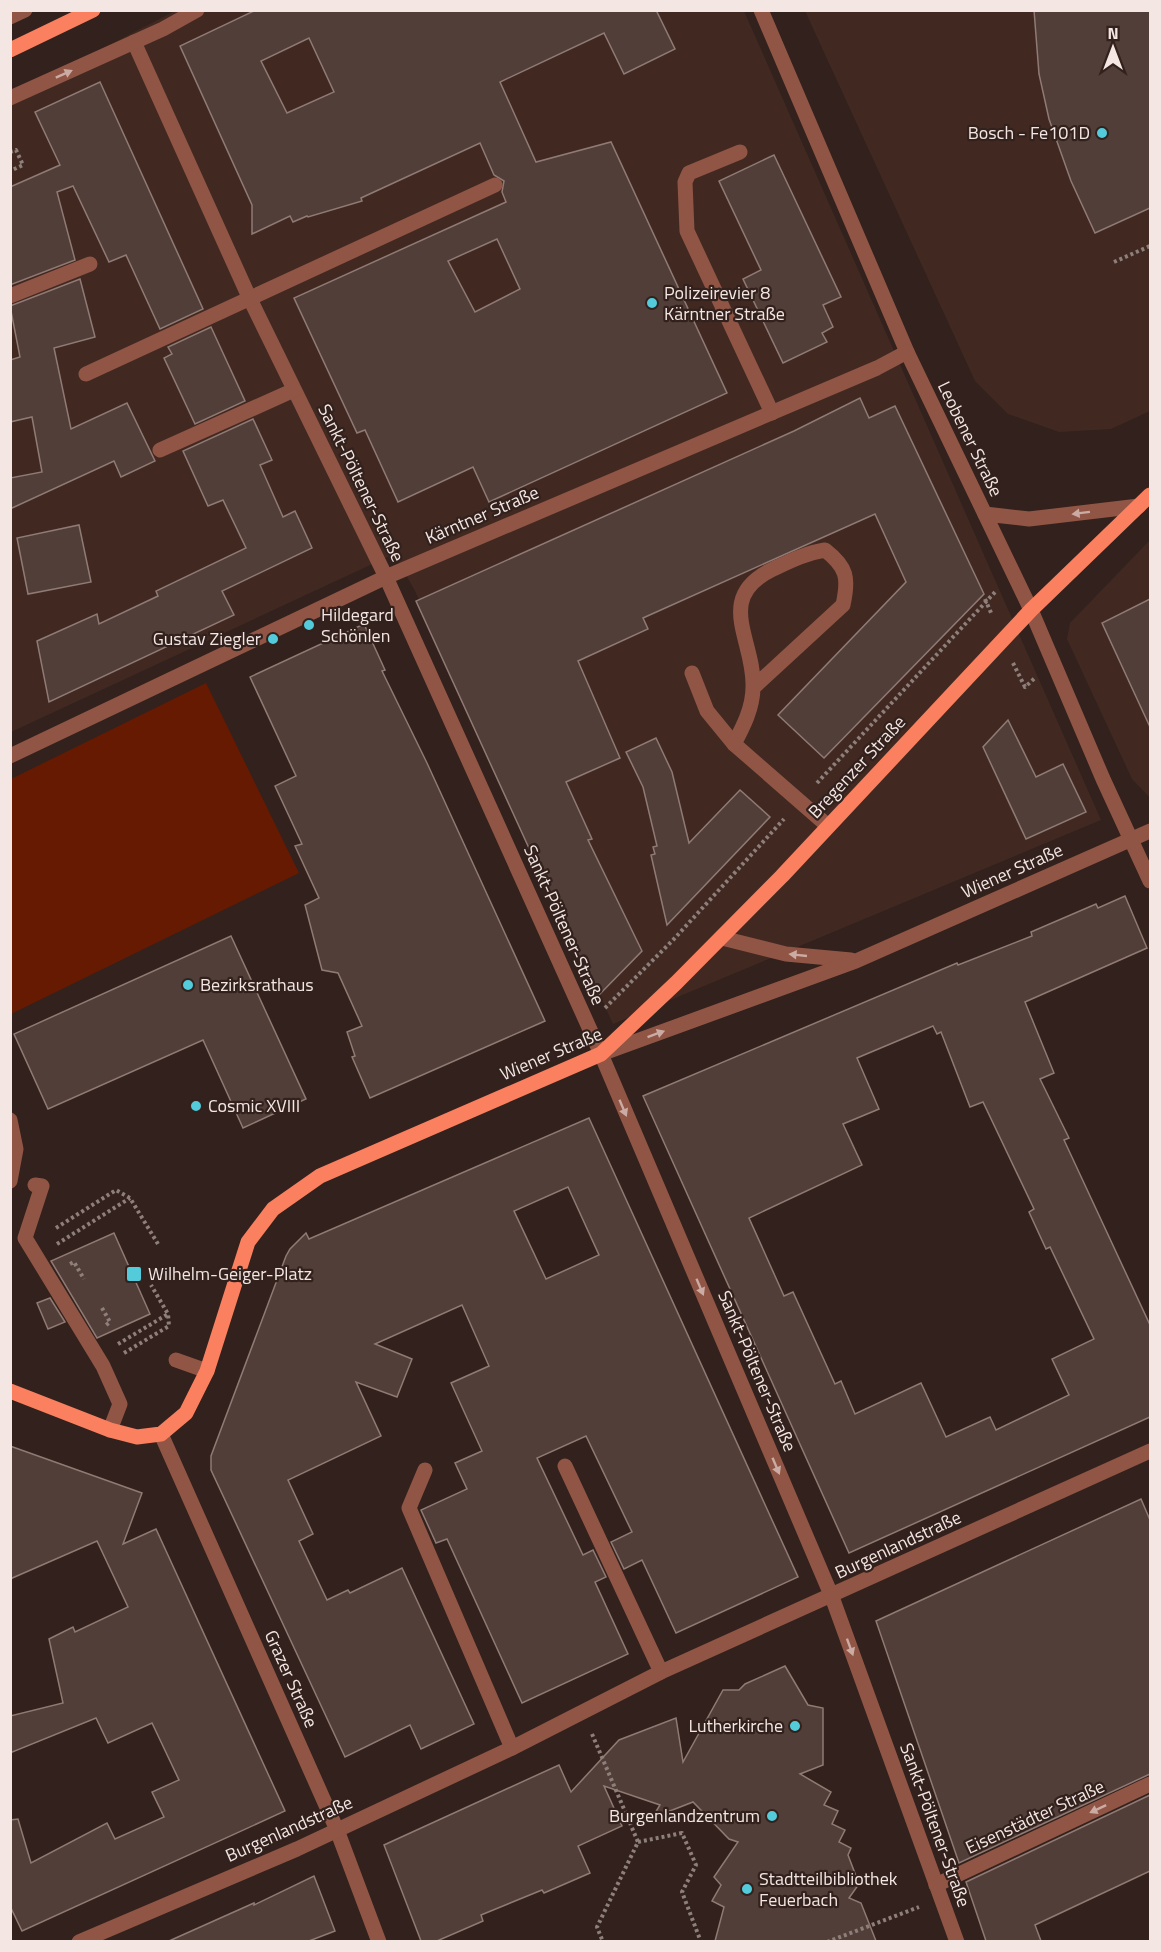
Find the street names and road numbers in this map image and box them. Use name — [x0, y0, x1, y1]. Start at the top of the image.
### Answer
street label: Leobener Straße — [931, 377, 1010, 501]
street label: Sankt-Pöltener-Straße — [311, 399, 411, 566]
street label: Kärntner Straße — [421, 478, 543, 551]
street label: Bregenzer Straße — [802, 709, 912, 824]
street label: Wiener Straße — [957, 836, 1067, 905]
street label: Sankt-Pöltener-Straße — [517, 840, 612, 1009]
street label: Wiener Straße — [496, 1020, 606, 1087]
street label: Sankt-Pöltener-Straße — [711, 1286, 804, 1456]
street label: Burgenlandstraße — [830, 1503, 965, 1586]
street label: Grazer Straße — [258, 1626, 325, 1732]
street label: Sankt-Pöltener-Straße — [893, 1739, 978, 1911]
street label: Eisenstädter Straße — [961, 1773, 1109, 1861]
street label: Burgenlandstraße — [221, 1788, 357, 1869]

